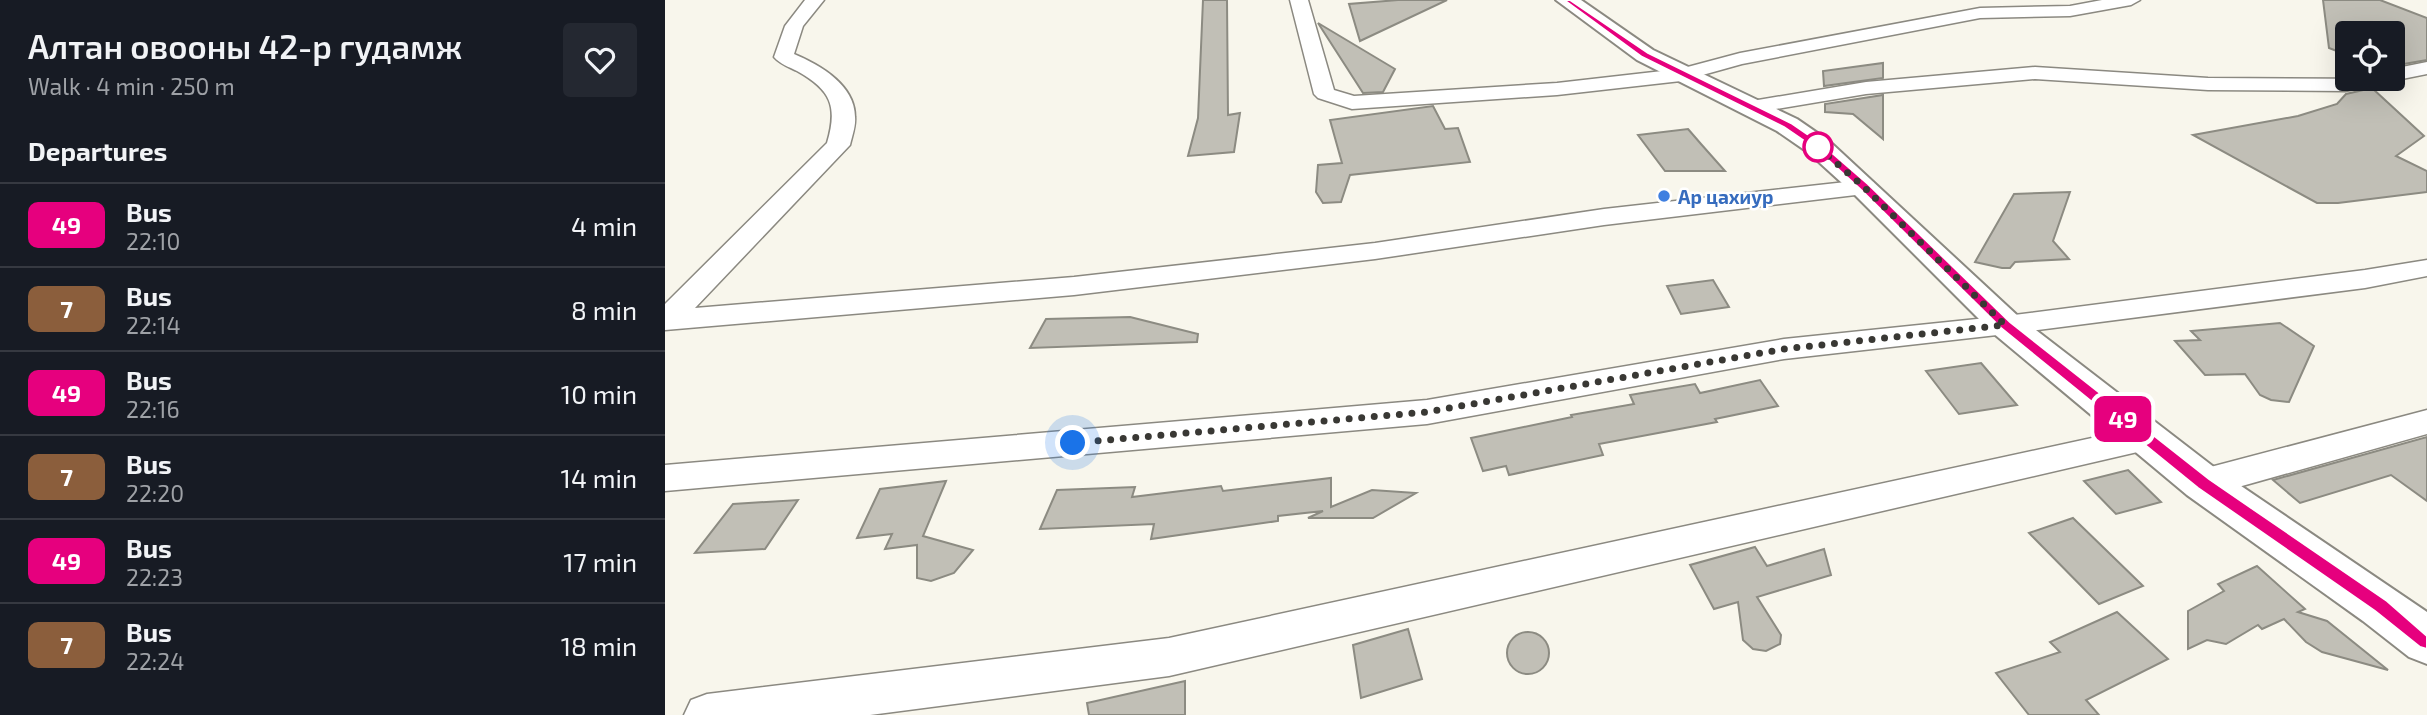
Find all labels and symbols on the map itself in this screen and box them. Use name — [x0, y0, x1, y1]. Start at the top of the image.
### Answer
unlabelled marker — [1803, 132, 1833, 162]
place label: Ар цахиур — [1678, 185, 1773, 208]
marker: Ар цахиур — [1656, 188, 1672, 204]
line badge: 49 — [2091, 396, 2155, 442]
your location — [1055, 425, 1090, 460]

